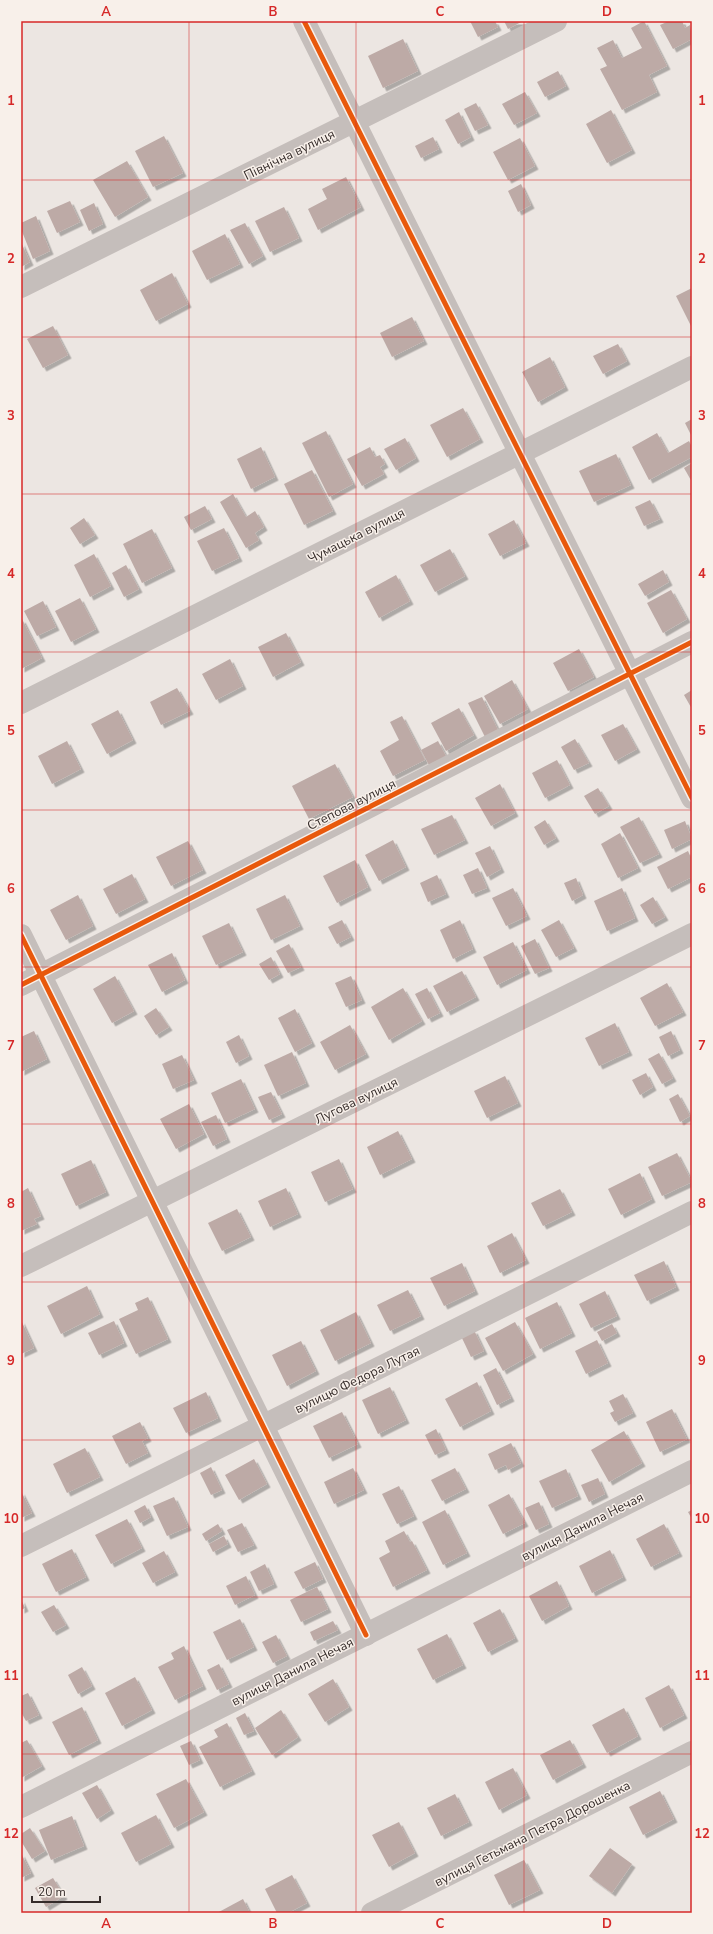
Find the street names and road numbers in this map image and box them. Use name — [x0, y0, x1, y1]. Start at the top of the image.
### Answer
street label: Північна вулиця — [241, 125, 338, 185]
street label: Чумацька вулиця — [305, 504, 408, 568]
street label: Степова вулиця — [304, 775, 399, 835]
street label: Лугова вулиця — [312, 1073, 401, 1129]
street label: вулицю Федора Лутая — [292, 1342, 423, 1418]
street label: вулиця Данила Нечая — [518, 1488, 647, 1566]
street label: вулиця Данила Нечая — [228, 1633, 357, 1711]
street label: вулиця Гетьмана Петра Дорошенка — [431, 1776, 634, 1891]

